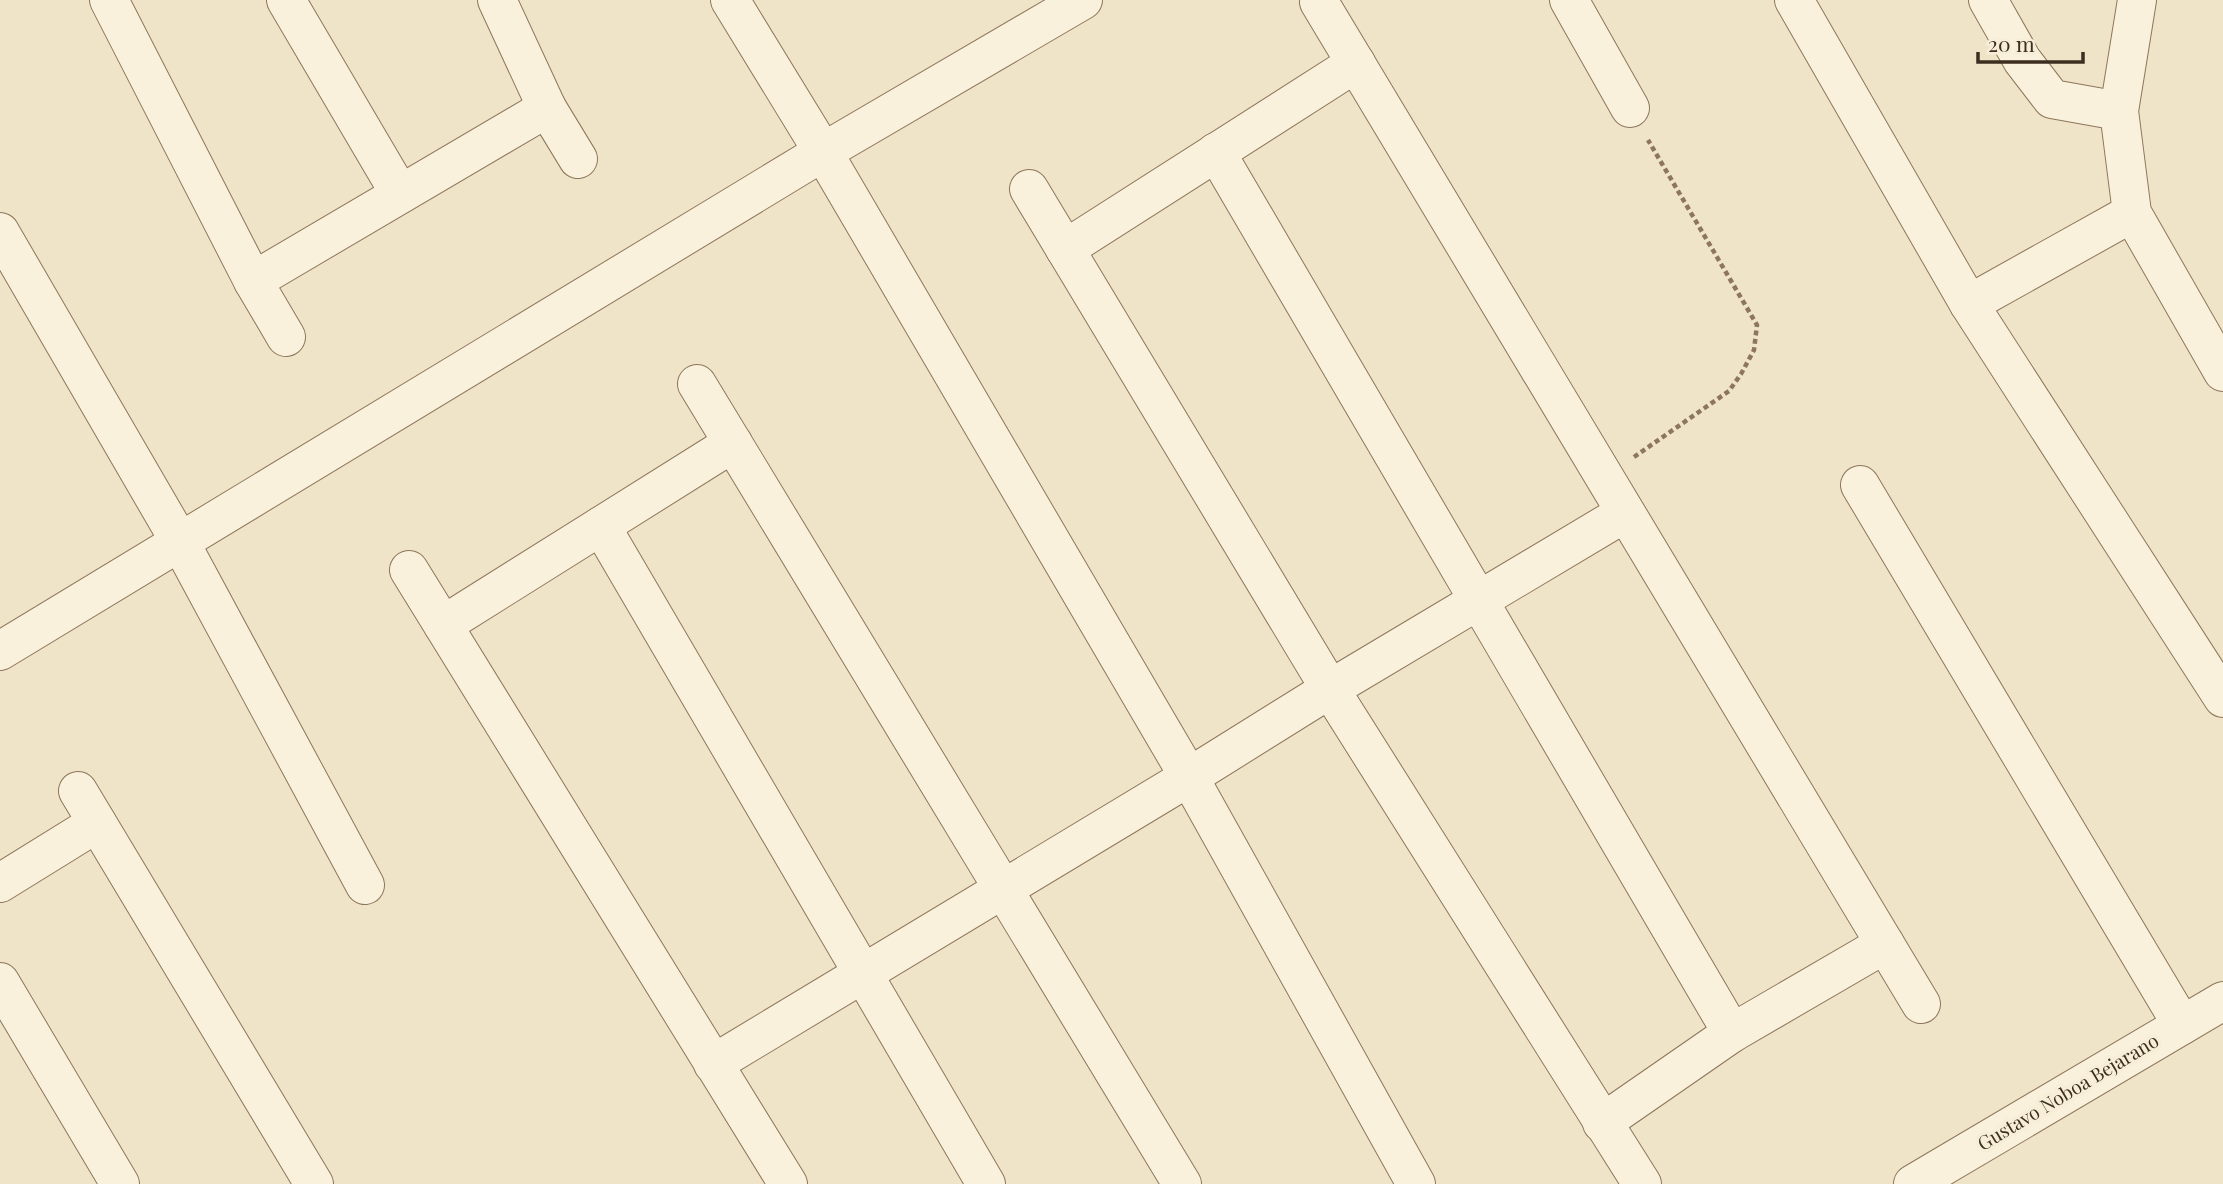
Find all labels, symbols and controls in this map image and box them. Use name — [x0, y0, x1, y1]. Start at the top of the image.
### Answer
scale bar — [1978, 21, 2083, 65]
text: 20 m — [1988, 29, 2035, 57]
street label: Gustavo Noboa Bejarano — [1972, 1027, 2163, 1156]

